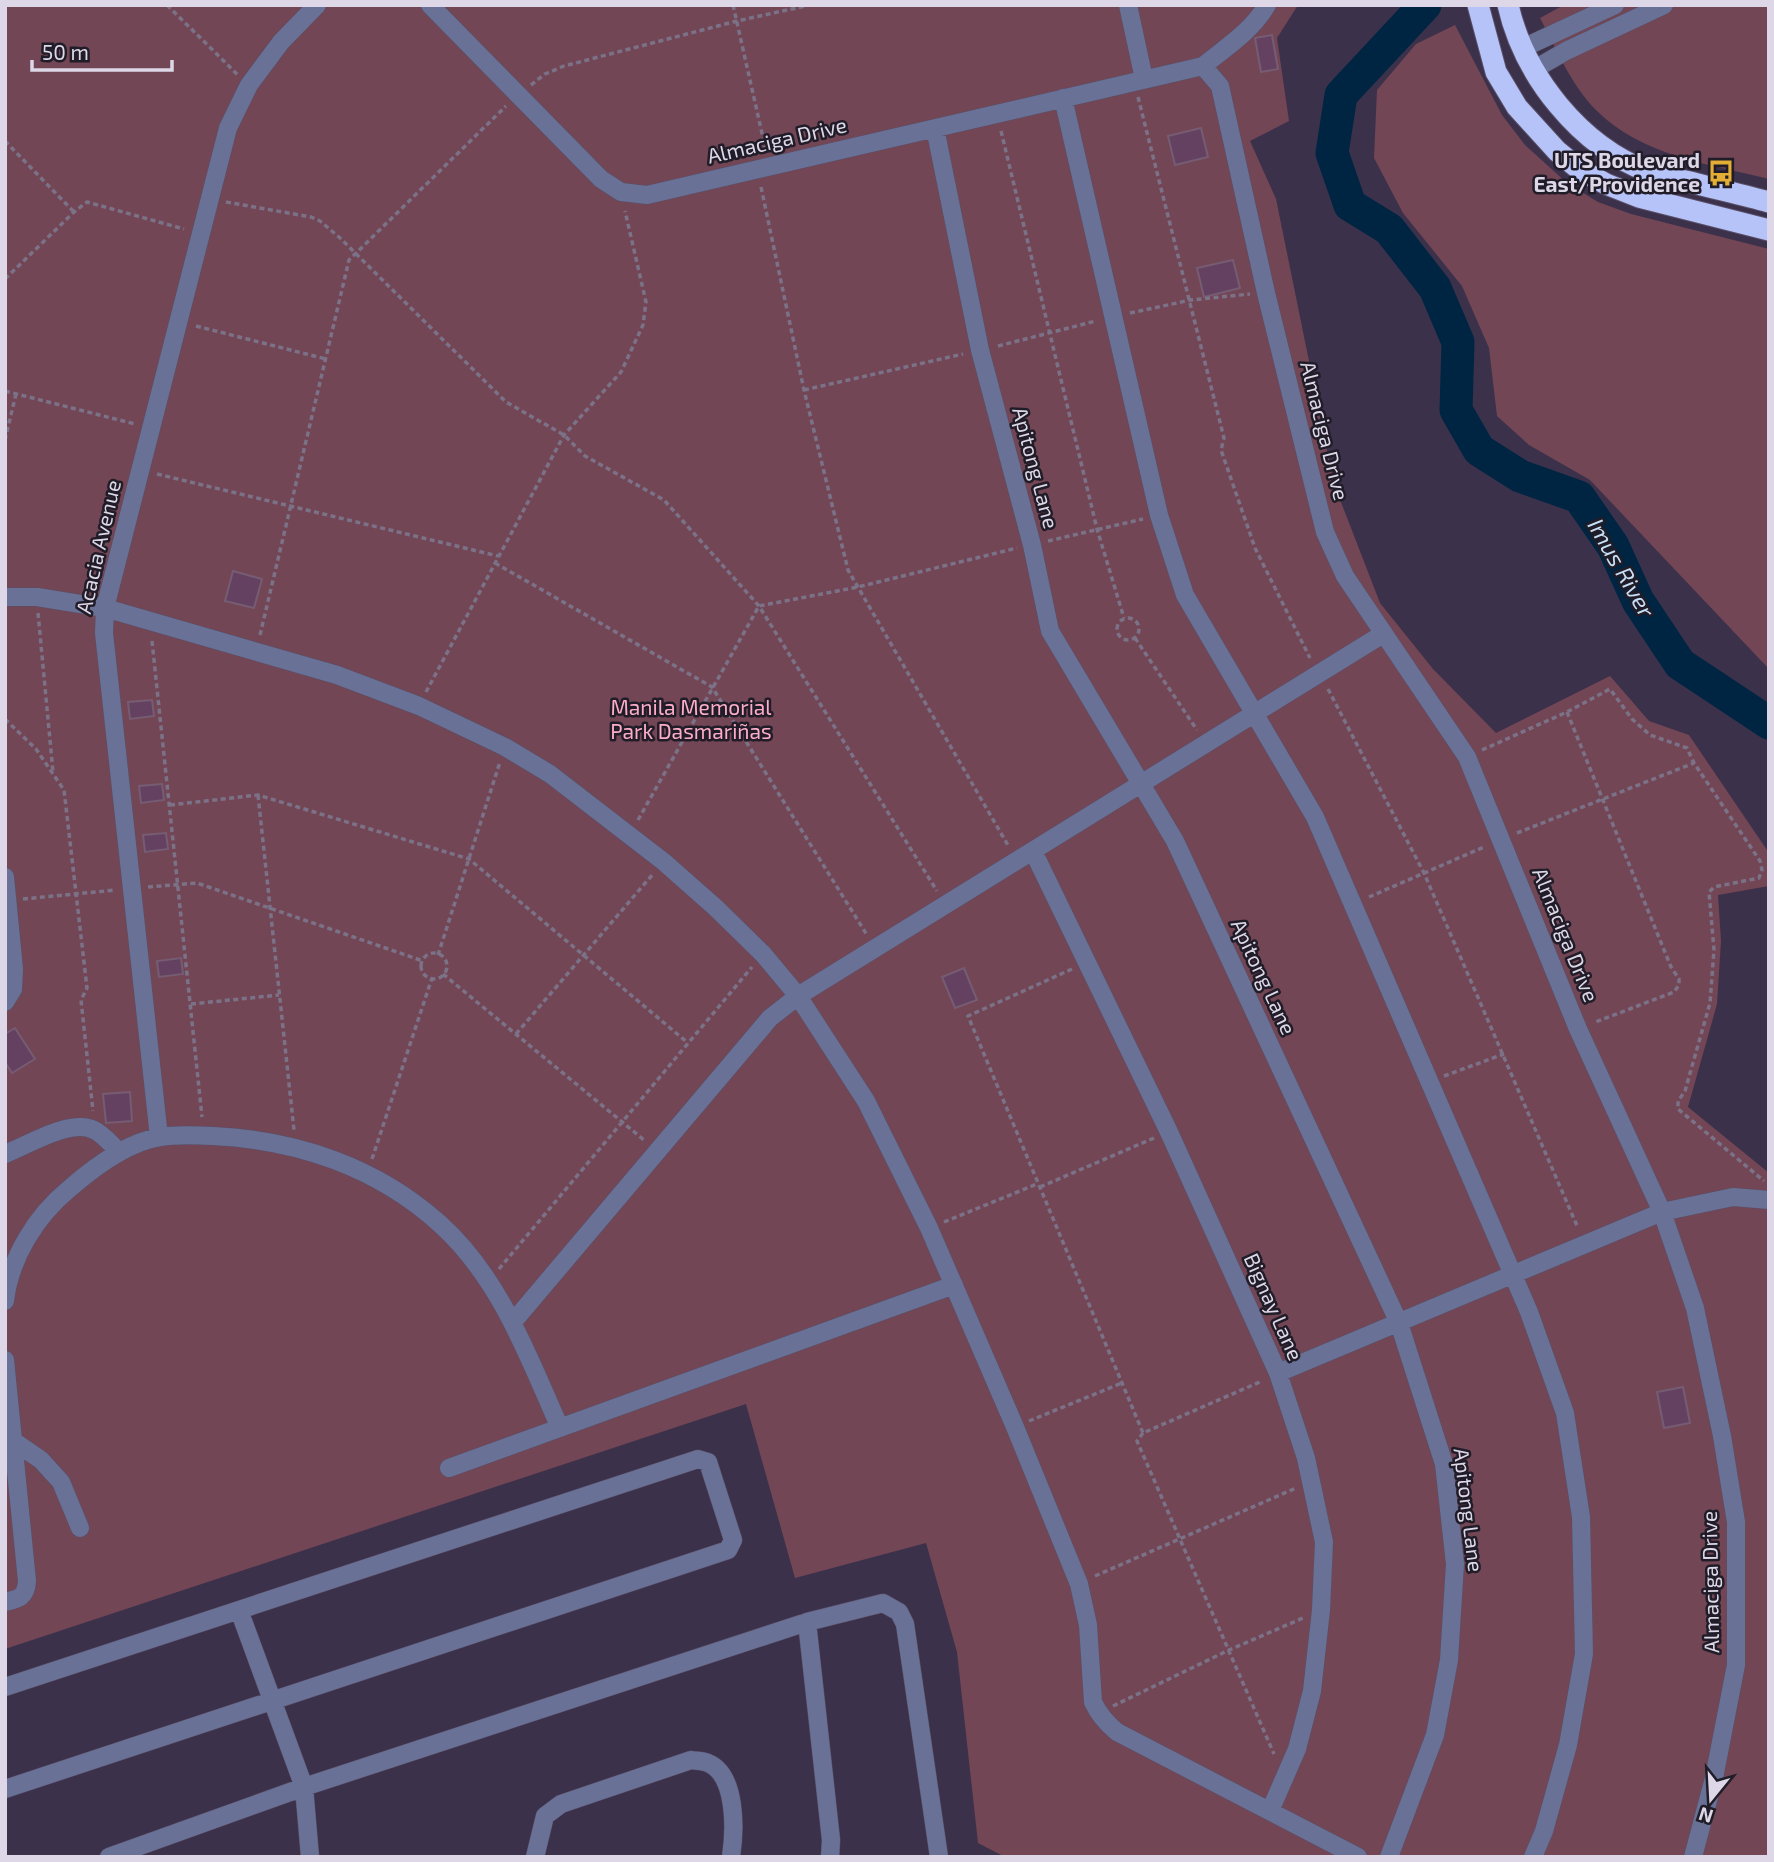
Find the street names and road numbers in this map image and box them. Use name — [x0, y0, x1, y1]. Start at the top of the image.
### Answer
street label: Almaciga Drive — [704, 111, 849, 168]
street label: Almaciga Drive — [1296, 359, 1355, 503]
street label: Apitong Lane — [1008, 404, 1065, 531]
street label: Acacia Avenue — [70, 477, 125, 616]
street label: Almaciga Drive — [1528, 864, 1605, 1005]
street label: Apitong Lane — [1227, 915, 1302, 1038]
street label: Bignay Lane — [1240, 1249, 1309, 1364]
street label: Apitong Lane — [1449, 1446, 1490, 1573]
street label: Almaciga Drive — [1696, 1511, 1723, 1653]

